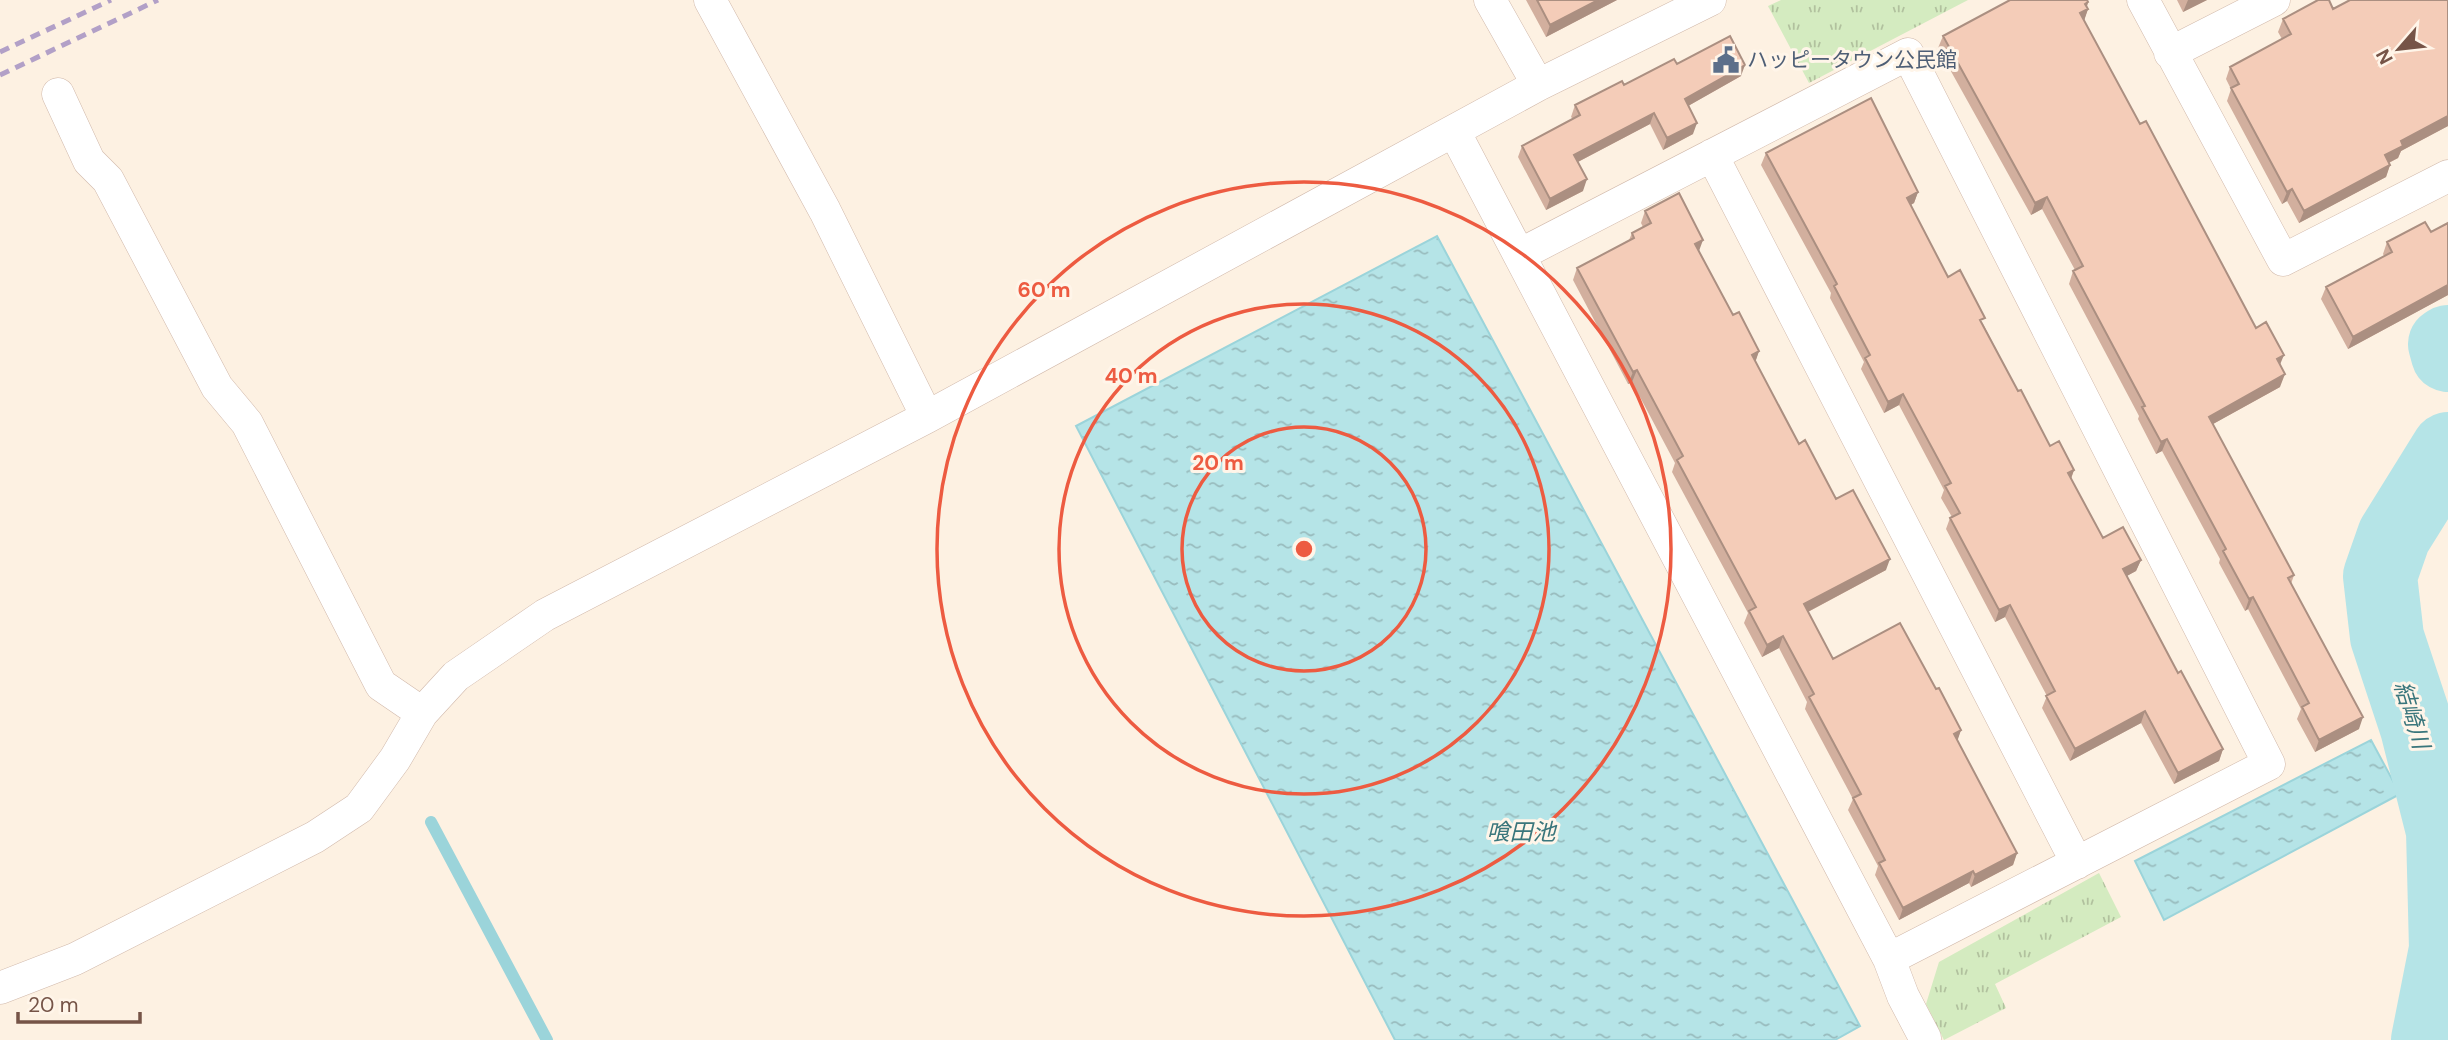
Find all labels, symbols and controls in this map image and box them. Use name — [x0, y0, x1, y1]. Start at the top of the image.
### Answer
north arrow — [2364, 14, 2434, 84]
public building icon: ハッピータウン公民館 — [1711, 45, 1741, 75]
text: N — [2370, 45, 2399, 69]
place label: ハッピータウン公民館 — [1747, 46, 1957, 74]
text: 60 m — [1018, 276, 1070, 304]
text: 40 m — [1104, 362, 1158, 390]
text: 20 m — [1192, 449, 1244, 477]
centre of rings — [1292, 537, 1316, 561]
water label: 結崎川 — [2388, 678, 2437, 755]
water label: 喰田池 — [1487, 817, 1558, 847]
scale bar — [18, 981, 140, 1025]
text: 20 m — [28, 991, 79, 1019]

